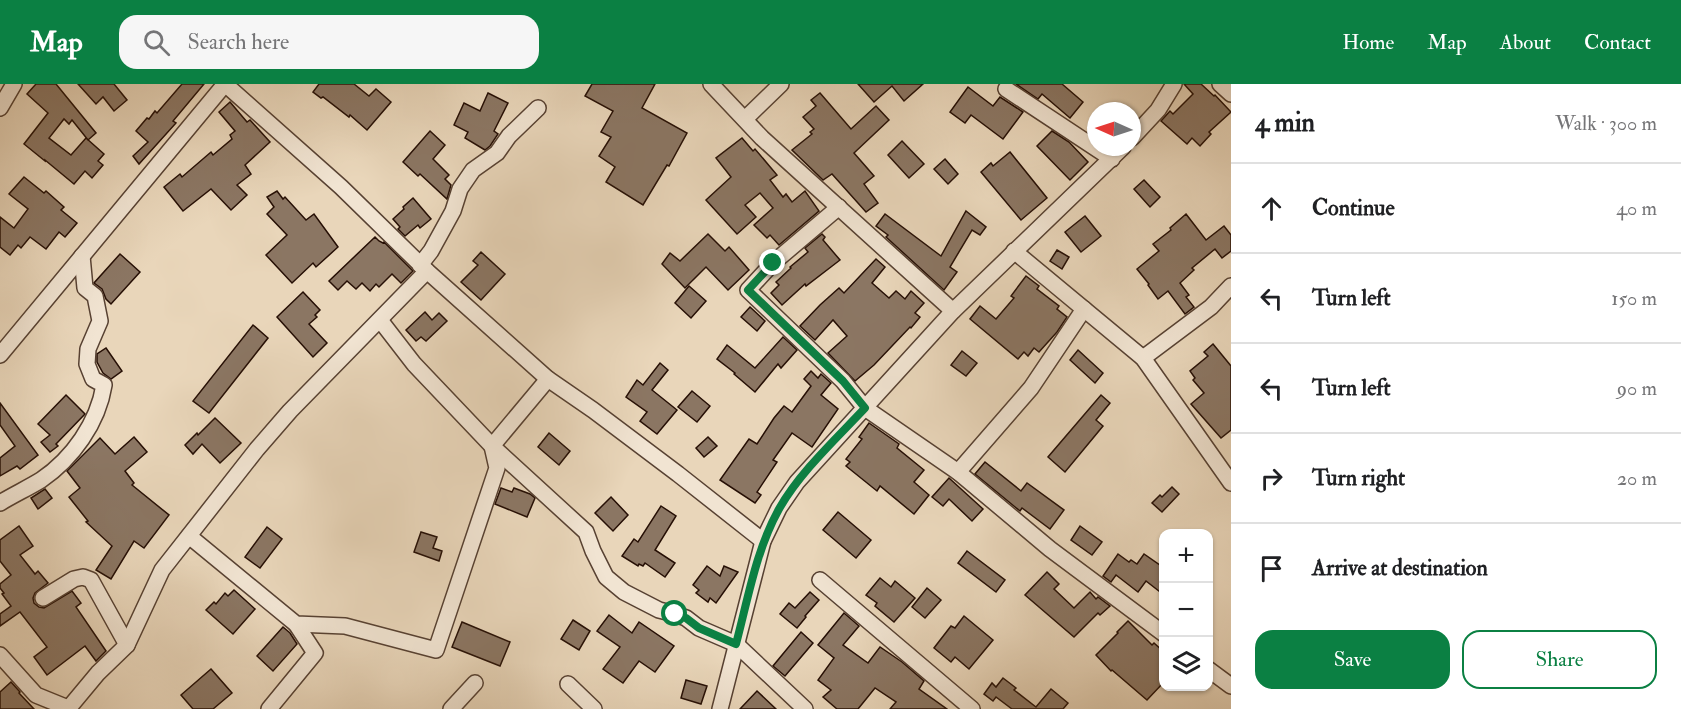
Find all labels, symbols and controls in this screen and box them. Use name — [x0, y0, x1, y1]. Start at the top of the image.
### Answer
search box — [119, 15, 539, 69]
text: Map — [30, 25, 83, 60]
icon: search — [140, 26, 173, 59]
text: Search here — [188, 28, 289, 56]
text: Home — [1342, 29, 1394, 56]
text: Map — [1427, 29, 1467, 56]
text: About — [1500, 29, 1551, 56]
text: Contact — [1584, 29, 1651, 56]
north arrow — [1087, 102, 1141, 156]
text: 4 min — [1255, 107, 1315, 139]
text: Walk · 300 m — [1555, 111, 1657, 136]
icon: ahead — [1255, 192, 1288, 225]
text: Continue — [1312, 194, 1395, 222]
text: 40 m — [1616, 196, 1657, 221]
route end — [759, 249, 785, 275]
icon: left — [1255, 282, 1288, 315]
text: Turn left — [1312, 284, 1391, 312]
text: 150 m — [1611, 286, 1657, 311]
icon: left — [1255, 372, 1288, 405]
text: Turn left — [1312, 374, 1391, 402]
text: 90 m — [1617, 376, 1657, 401]
icon: right — [1255, 462, 1288, 495]
text: Turn right — [1312, 464, 1405, 492]
text: 20 m — [1617, 466, 1657, 491]
map controls — [1159, 529, 1213, 691]
button: + — [1159, 529, 1213, 583]
icon: arrive — [1255, 552, 1288, 585]
text: Arrive at destination — [1312, 554, 1488, 582]
button: − — [1159, 583, 1213, 637]
route start — [661, 600, 687, 626]
button: Save — [1255, 630, 1450, 689]
button: Share — [1462, 630, 1657, 689]
button: layers — [1159, 637, 1213, 691]

